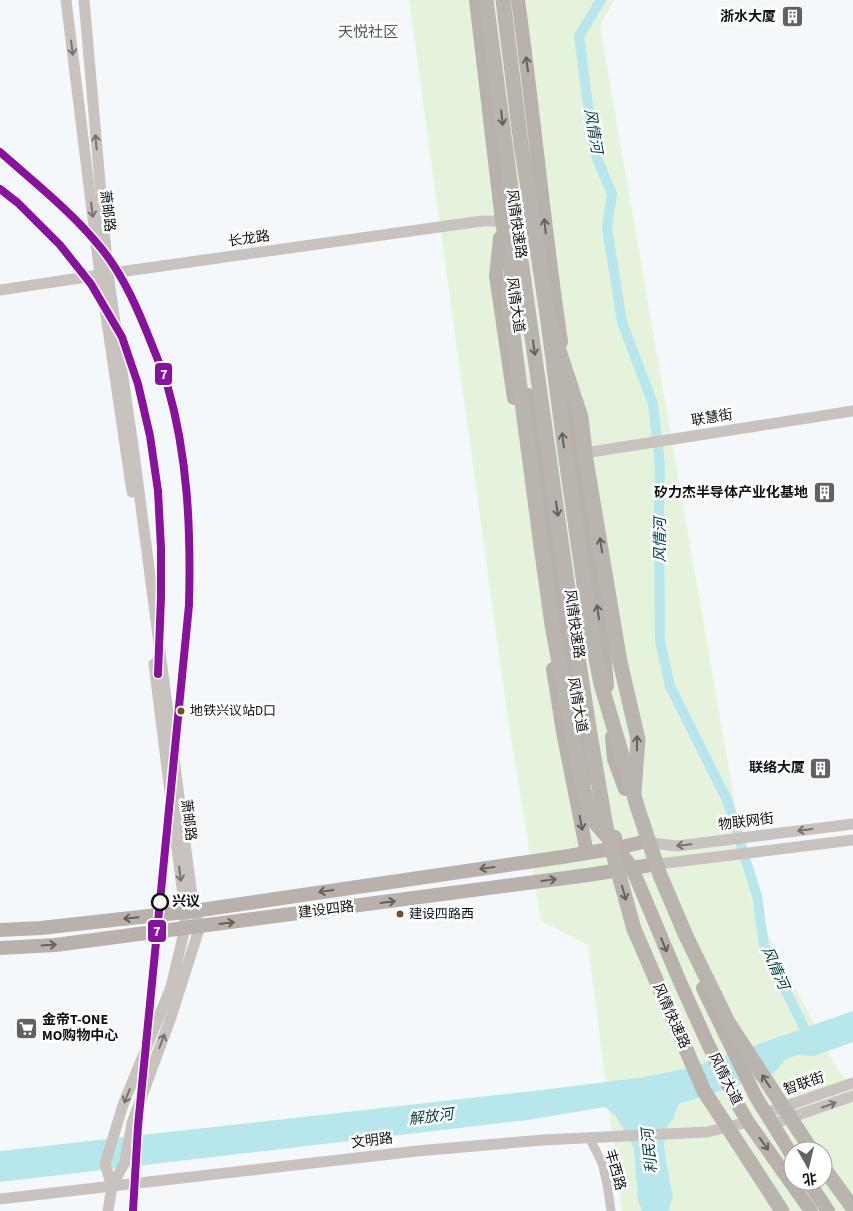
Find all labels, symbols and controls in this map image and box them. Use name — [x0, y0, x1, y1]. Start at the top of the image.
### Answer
building icon: 浙水大厦 — [780, 5, 804, 29]
place label: 浙水大厦 — [720, 7, 776, 27]
district label: 天悦社区 — [338, 22, 398, 43]
one-way arrow — [67, 40, 77, 56]
one-way arrow — [522, 57, 532, 73]
water label: 风情河 — [579, 107, 608, 158]
one-way arrow — [497, 109, 507, 125]
one-way arrow — [92, 134, 101, 150]
street label: 风情快速路 — [501, 188, 531, 260]
street label: 萧邮路 — [95, 189, 119, 233]
one-way arrow — [87, 201, 97, 217]
one-way arrow — [540, 218, 550, 234]
street label: 长龙路 — [227, 226, 271, 252]
street label: 风情大道 — [501, 276, 529, 334]
one-way arrow — [529, 340, 539, 356]
line badge: 7 — [154, 362, 173, 386]
text: 7 — [160, 365, 168, 385]
street label: 联慧街 — [690, 405, 734, 431]
one-way arrow — [558, 433, 568, 449]
building icon: 矽力杰半导体产业化基地 — [812, 481, 836, 505]
place label: 矽力杰半导体产业化基地 — [654, 483, 808, 503]
one-way arrow — [552, 501, 562, 517]
water label: 风情河 — [650, 515, 671, 563]
one-way arrow — [595, 538, 605, 554]
street label: 风情快速路 — [559, 588, 589, 660]
one-way arrow — [593, 604, 603, 620]
street label: 风情大道 — [562, 676, 592, 734]
place label: 地铁兴议站D口 — [190, 702, 276, 720]
marker: 地铁兴议站D口 — [176, 706, 186, 716]
one-way arrow — [632, 736, 642, 752]
building icon: 联络大厦 — [809, 756, 833, 780]
place label: 联络大厦 — [749, 758, 805, 778]
street label: 萧邮路 — [176, 798, 200, 842]
street label: 物联网街 — [717, 809, 775, 835]
one-way arrow — [577, 814, 586, 830]
one-way arrow — [797, 825, 813, 835]
one-way arrow — [676, 840, 692, 849]
one-way arrow — [479, 863, 495, 873]
one-way arrow — [175, 865, 185, 881]
one-way arrow — [541, 875, 557, 885]
one-way arrow — [619, 884, 629, 900]
one-way arrow — [319, 887, 335, 897]
place label: 兴议 — [172, 892, 200, 912]
marker: 兴议 — [151, 893, 169, 911]
street label: 建设四路 — [297, 897, 355, 923]
one-way arrow — [380, 897, 396, 907]
place label: 建设四路西 — [409, 905, 474, 923]
marker: 建设四路西 — [395, 909, 405, 919]
one-way arrow — [123, 913, 139, 923]
one-way arrow — [219, 917, 235, 927]
line badge: 7 — [147, 919, 167, 943]
text: 7 — [153, 922, 161, 942]
one-way arrow — [660, 937, 670, 952]
one-way arrow — [40, 941, 56, 950]
water label: 风情河 — [756, 943, 795, 996]
street label: 风情快速路 — [648, 980, 694, 1052]
place label: 金帝T-ONE MO购物中心 — [42, 1010, 118, 1046]
supermarket icon: 金帝T-ONE MO购物中心 — [14, 1016, 38, 1040]
one-way arrow — [158, 1034, 168, 1049]
street label: 风情大道 — [703, 1050, 747, 1108]
street label: 智联街 — [781, 1068, 827, 1100]
one-way arrow — [761, 1074, 771, 1088]
one-way arrow — [121, 1088, 131, 1103]
one-way arrow — [821, 1099, 837, 1109]
water label: 解放河 — [407, 1103, 458, 1130]
water label: 利民河 — [637, 1125, 663, 1174]
street label: 文明路 — [350, 1129, 394, 1153]
one-way arrow — [759, 1137, 769, 1151]
north arrow — [783, 1141, 833, 1191]
street label: 丰西路 — [600, 1147, 630, 1193]
text: 北 — [801, 1167, 818, 1189]

